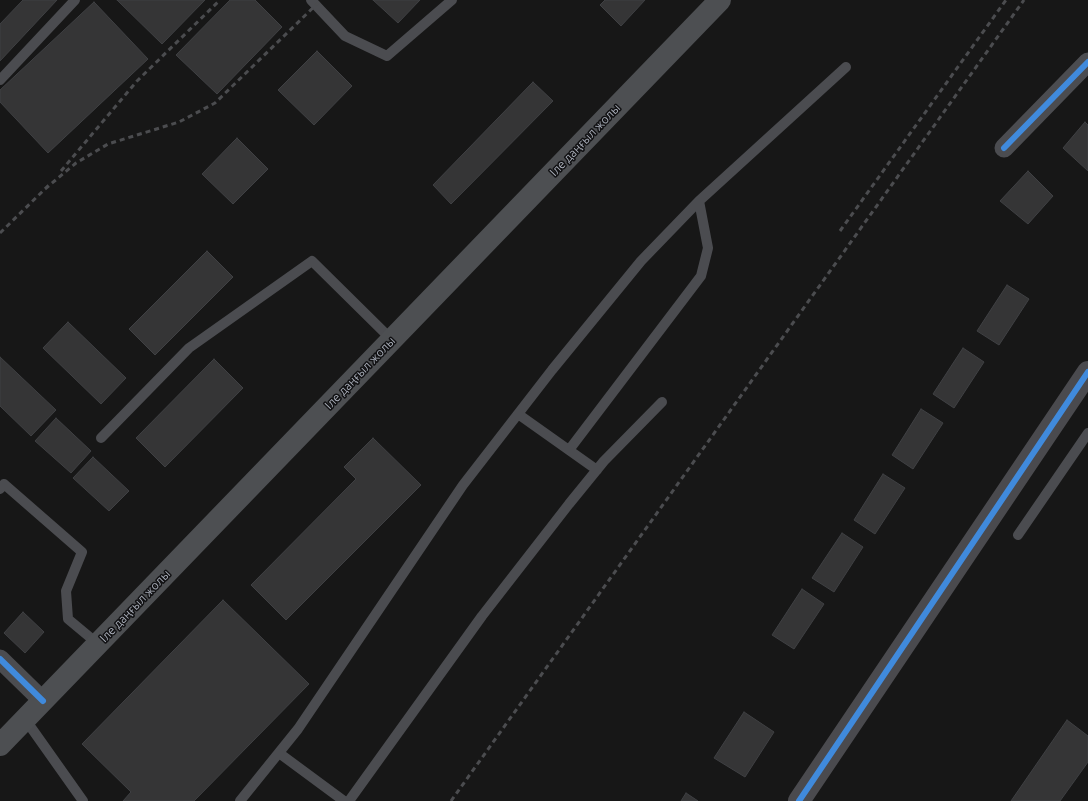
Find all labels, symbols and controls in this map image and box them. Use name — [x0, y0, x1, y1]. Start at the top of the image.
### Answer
street label: Іле даңғыл жолы — [547, 101, 623, 179]
street label: Іле даңғыл жолы — [322, 334, 398, 412]
street label: Іле даңғыл жолы — [97, 567, 173, 645]

